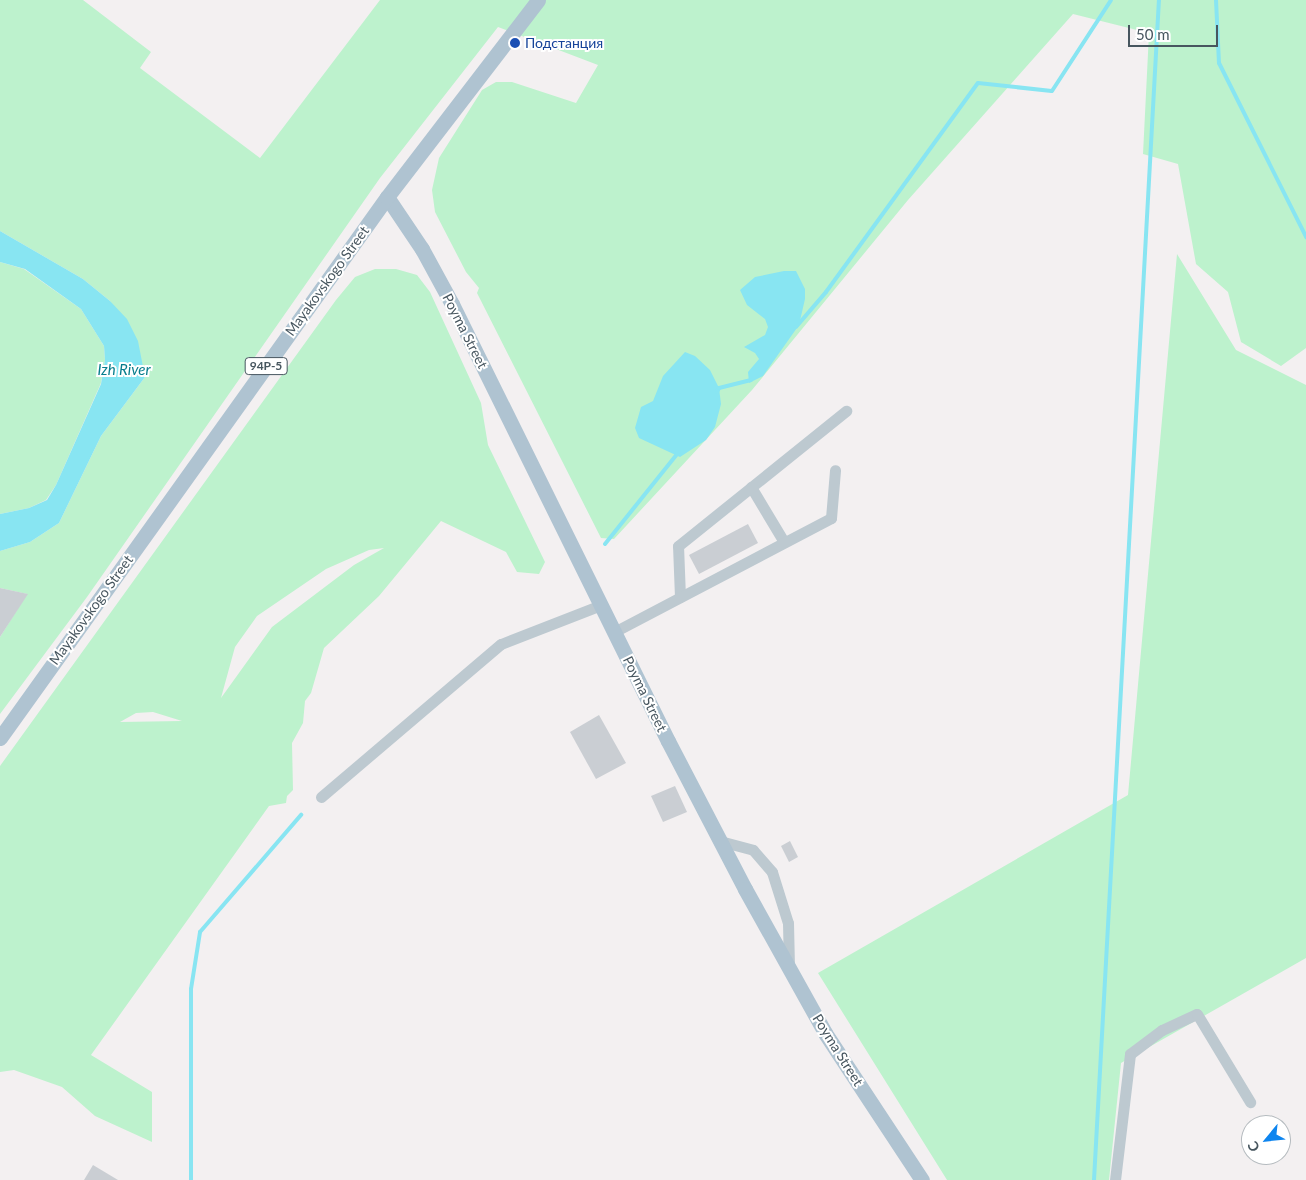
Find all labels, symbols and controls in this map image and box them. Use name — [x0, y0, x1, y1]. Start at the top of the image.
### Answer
scale bar — [1131, 15, 1221, 47]
text: 50 m — [1136, 25, 1170, 43]
place label: Подстанция — [525, 35, 603, 51]
marker: Подстанция — [509, 37, 521, 49]
street label: Mayakovskogo Street — [282, 223, 372, 339]
street label: Poyma Street — [439, 291, 491, 371]
road number: 94Р-5 — [244, 356, 288, 376]
water label: Izh River — [97, 361, 151, 379]
street label: Mayakovskogo Street — [46, 552, 136, 668]
street label: Poyma Street — [620, 654, 670, 734]
street label: Poyma Street — [809, 1011, 867, 1089]
north arrow — [1241, 1115, 1291, 1165]
text: С — [1244, 1139, 1263, 1155]

